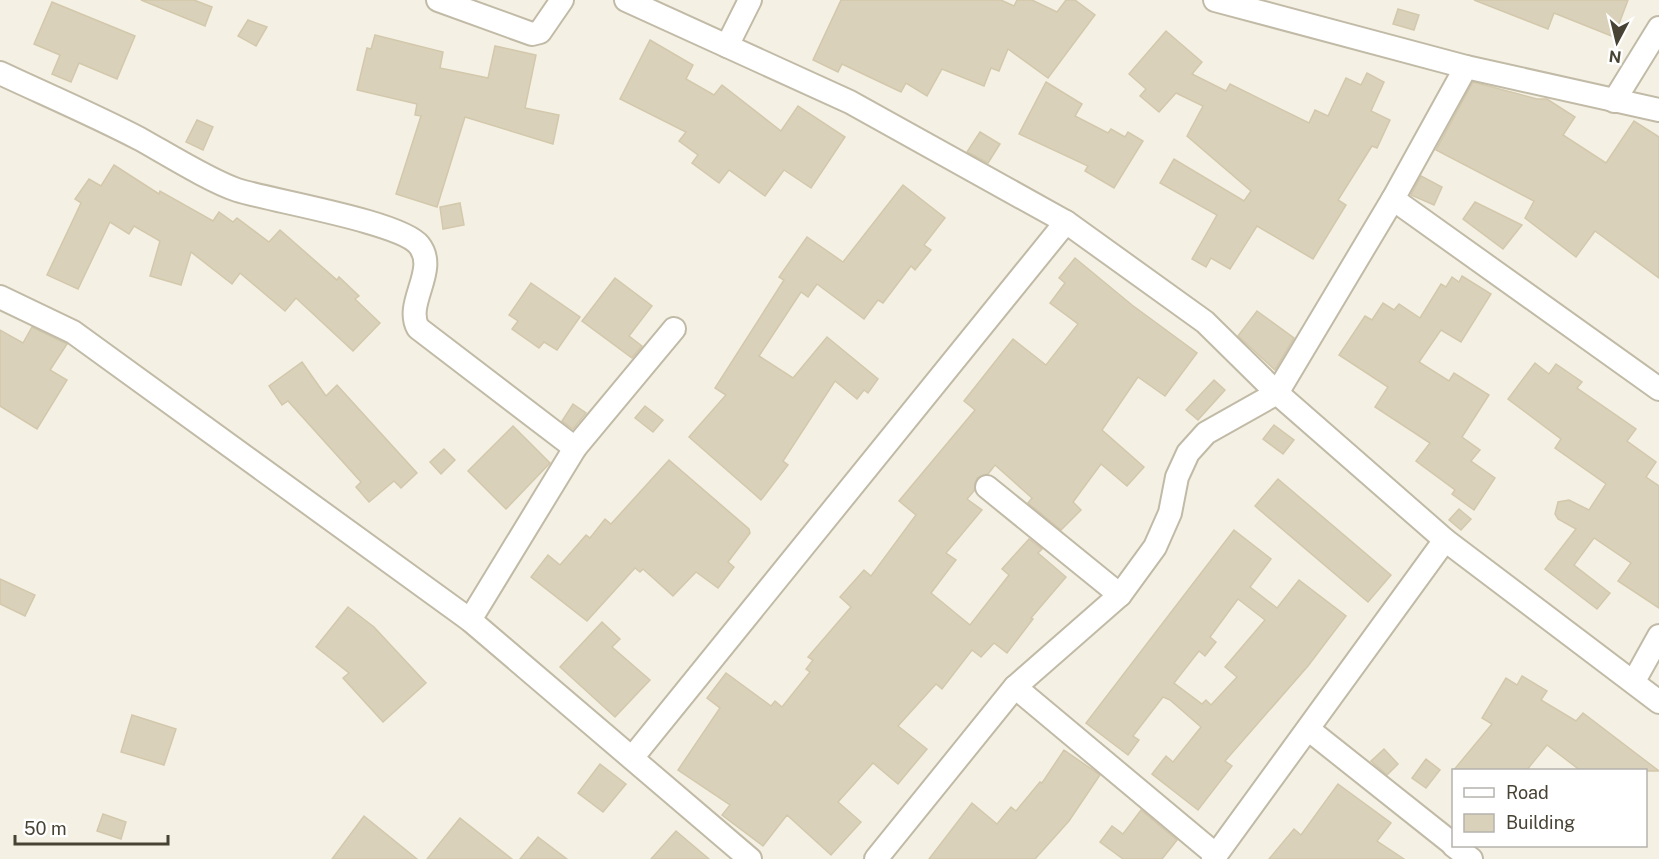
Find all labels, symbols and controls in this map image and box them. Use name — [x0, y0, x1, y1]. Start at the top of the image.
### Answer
north arrow — [1587, 12, 1647, 72]
text: N — [1608, 46, 1623, 67]
legend — [1452, 769, 1647, 847]
text: Road — [1506, 782, 1549, 803]
scale bar — [15, 808, 168, 846]
text: Building — [1506, 812, 1575, 833]
text: 50 m — [24, 818, 67, 839]

